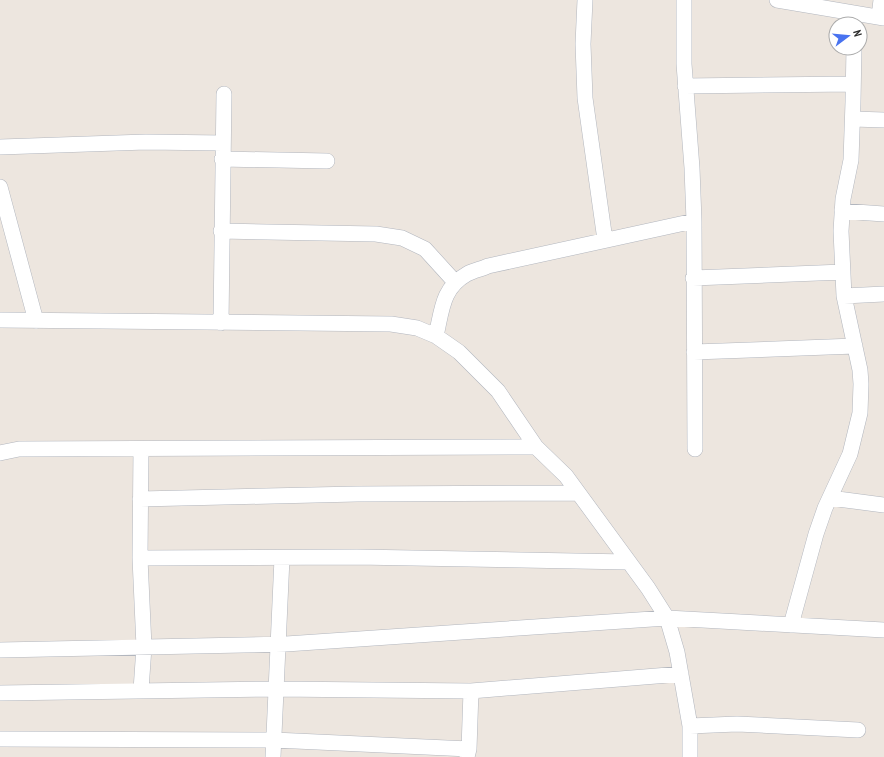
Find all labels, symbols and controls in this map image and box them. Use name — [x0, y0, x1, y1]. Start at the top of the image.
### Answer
north arrow — [828, 16, 868, 56]
text: N — [850, 28, 865, 38]

